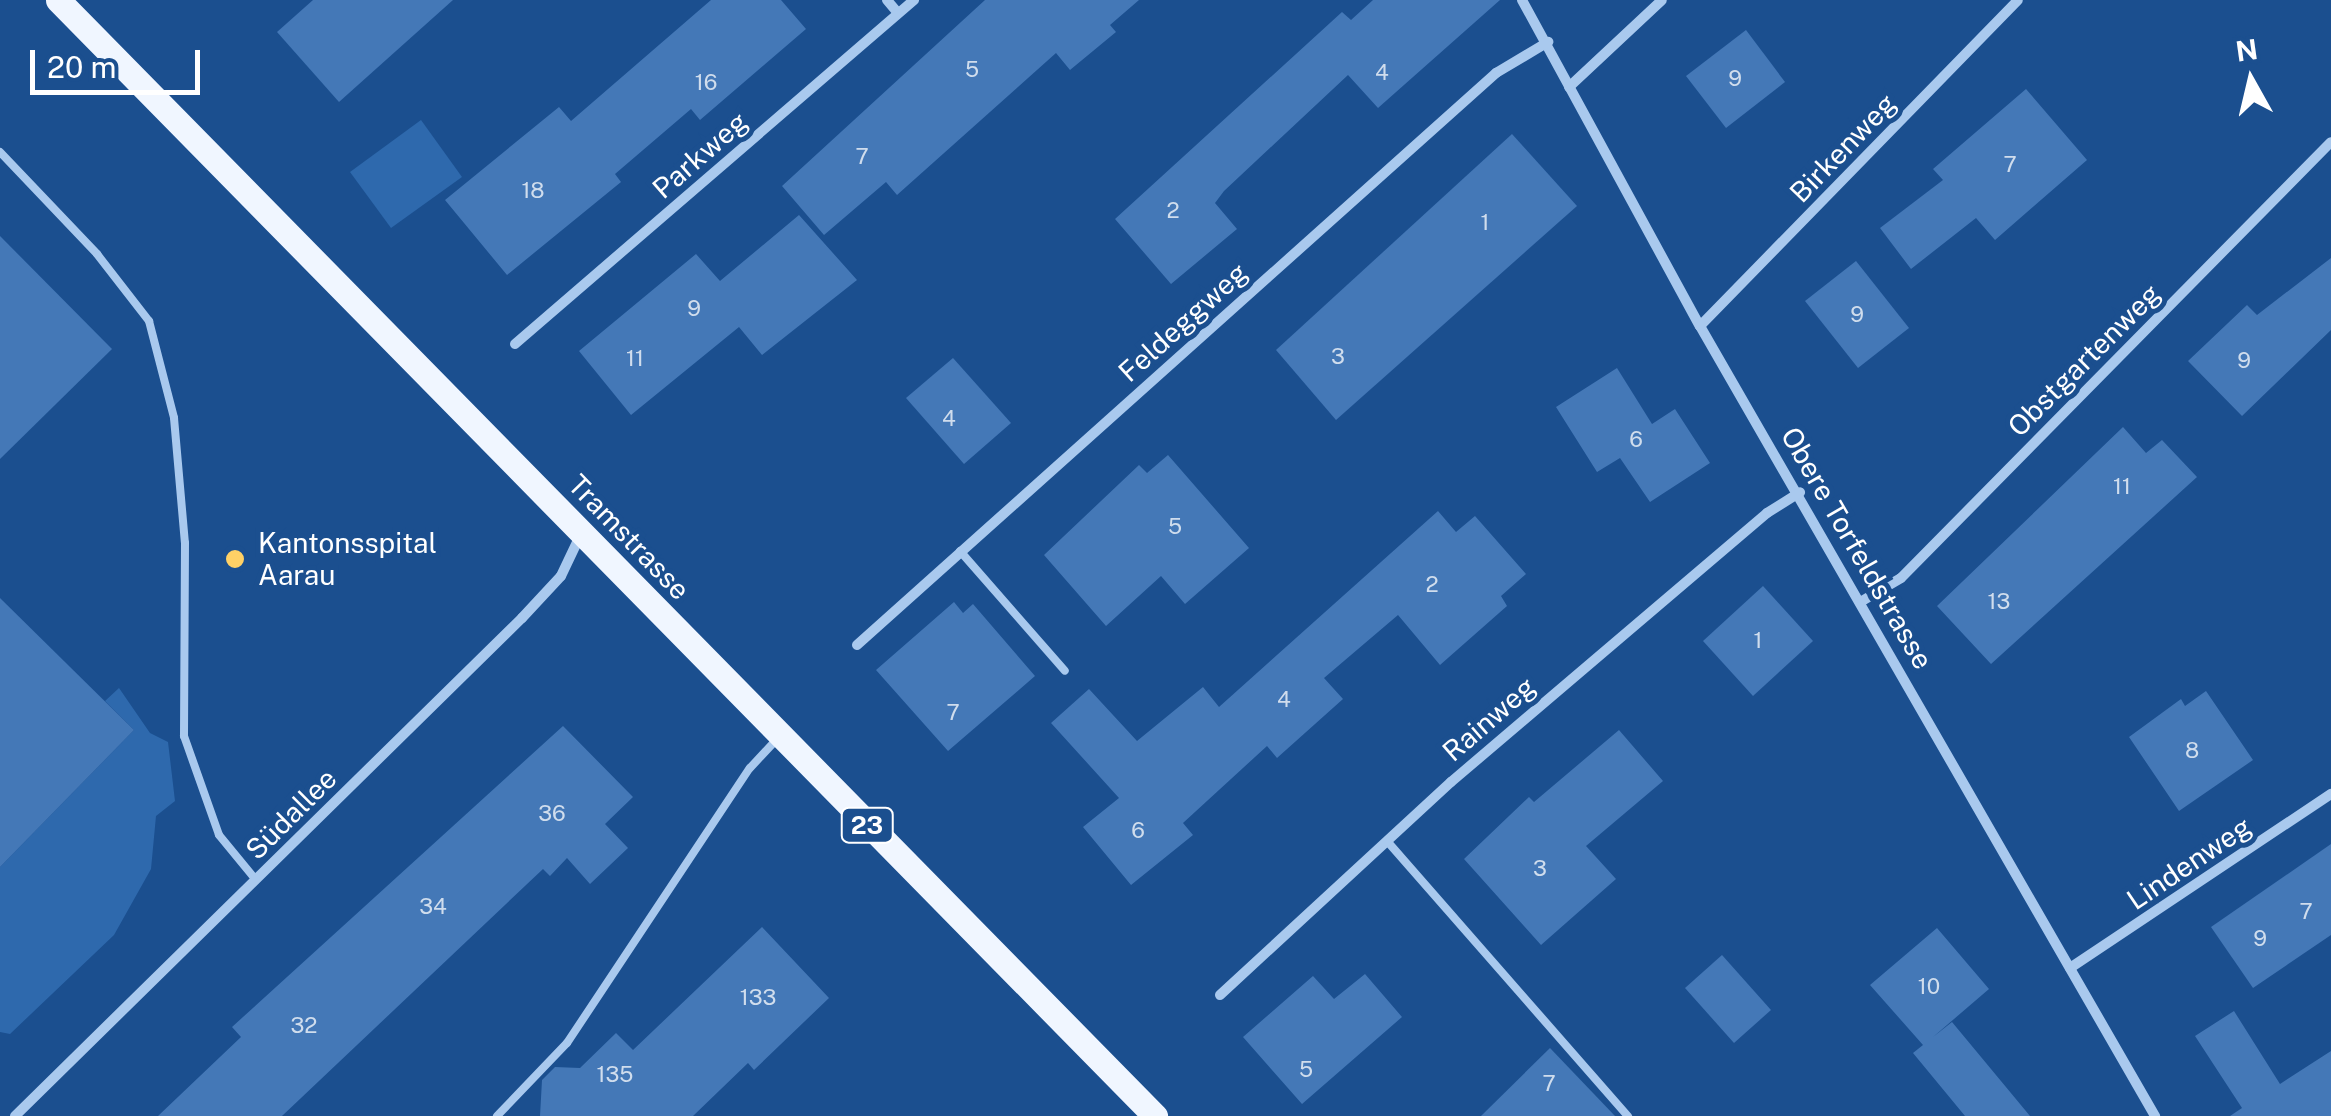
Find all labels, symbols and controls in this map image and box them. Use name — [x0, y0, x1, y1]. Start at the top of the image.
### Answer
scale bar — [35, 30, 205, 92]
north arrow — [2201, 30, 2301, 130]
text: N — [2234, 32, 2260, 68]
text: 20 m — [47, 49, 116, 85]
house number: 5 — [965, 57, 979, 83]
house number: 4 — [1375, 60, 1389, 86]
house number: 9 — [1728, 66, 1742, 92]
house number: 16 — [695, 70, 717, 96]
street label: Birkenweg — [1783, 87, 1903, 209]
street label: Parkweg — [646, 105, 754, 205]
house number: 7 — [855, 144, 869, 170]
house number: 7 — [2003, 152, 2017, 178]
house number: 18 — [521, 178, 545, 204]
house number: 2 — [1166, 198, 1180, 224]
house number: 1 — [1481, 210, 1489, 236]
street label: Feldeggweg — [1112, 255, 1254, 389]
street label: Obstgartenweg — [2001, 277, 2167, 443]
house number: 9 — [687, 296, 701, 322]
house number: 9 — [1850, 302, 1864, 328]
house number: 3 — [1331, 344, 1345, 370]
house number: 11 — [626, 346, 644, 372]
house number: 9 — [2237, 348, 2251, 374]
house number: 4 — [942, 406, 956, 432]
street label: Obere Torfeldstrasse — [1774, 421, 1940, 675]
house number: 6 — [1629, 427, 1643, 453]
street label: Tramstrasse — [561, 468, 697, 606]
house number: 11 — [2113, 474, 2131, 500]
house number: 5 — [1168, 514, 1182, 540]
place label: Kantonsspital Aarau — [258, 526, 437, 592]
marker: Kantonsspital Aarau — [222, 546, 248, 572]
house number: 2 — [1425, 572, 1439, 598]
house number: 13 — [1988, 589, 2010, 615]
house number: 1 — [1754, 628, 1762, 654]
street label: Rainweg — [1436, 670, 1542, 768]
house number: 4 — [1277, 687, 1291, 713]
house number: 7 — [946, 700, 960, 726]
house number: 8 — [2185, 738, 2199, 764]
street label: Südallee — [239, 762, 343, 866]
house number: 36 — [538, 801, 566, 827]
road number: 23 — [840, 805, 894, 845]
street label: Lindenweg — [2121, 809, 2257, 917]
house number: 6 — [1131, 818, 1145, 844]
house number: 3 — [1533, 856, 1547, 882]
house number: 34 — [419, 894, 447, 920]
house number: 7 — [2299, 899, 2313, 925]
house number: 9 — [2253, 926, 2267, 952]
house number: 10 — [1918, 974, 1940, 1000]
house number: 133 — [740, 985, 776, 1011]
house number: 32 — [291, 1013, 317, 1039]
house number: 5 — [1299, 1057, 1313, 1083]
house number: 135 — [597, 1062, 633, 1088]
house number: 7 — [1542, 1071, 1556, 1097]

